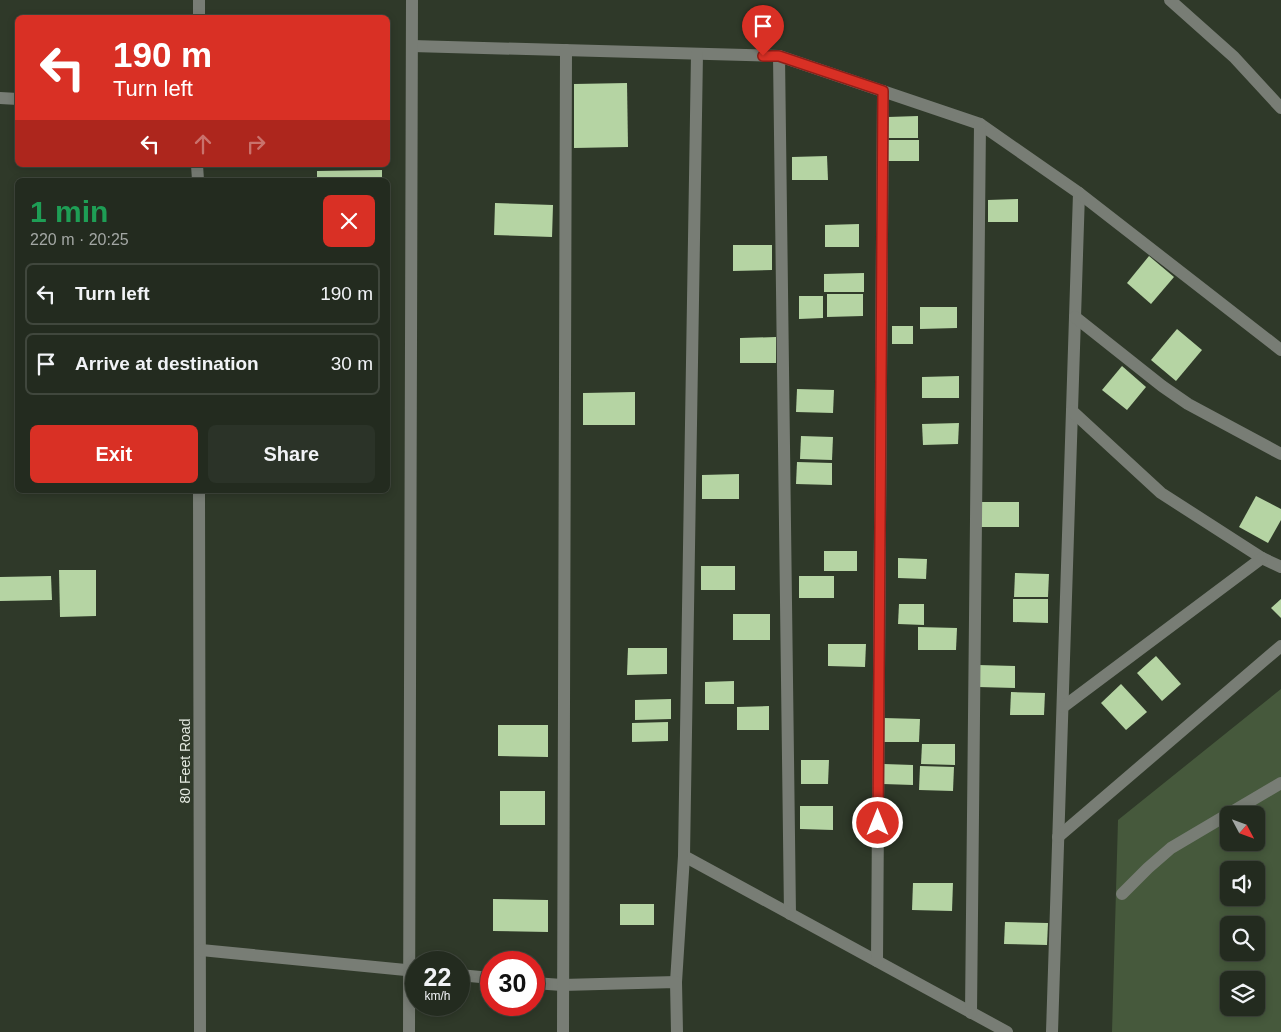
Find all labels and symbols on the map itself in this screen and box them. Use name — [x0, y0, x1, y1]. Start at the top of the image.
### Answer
pin — [742, 5, 784, 56]
street label: 80 Feet Road — [177, 719, 193, 803]
position arrow — [851, 796, 903, 848]
north arrow — [1220, 806, 1265, 851]
speed limit sign: 30 — [480, 951, 545, 1016]

